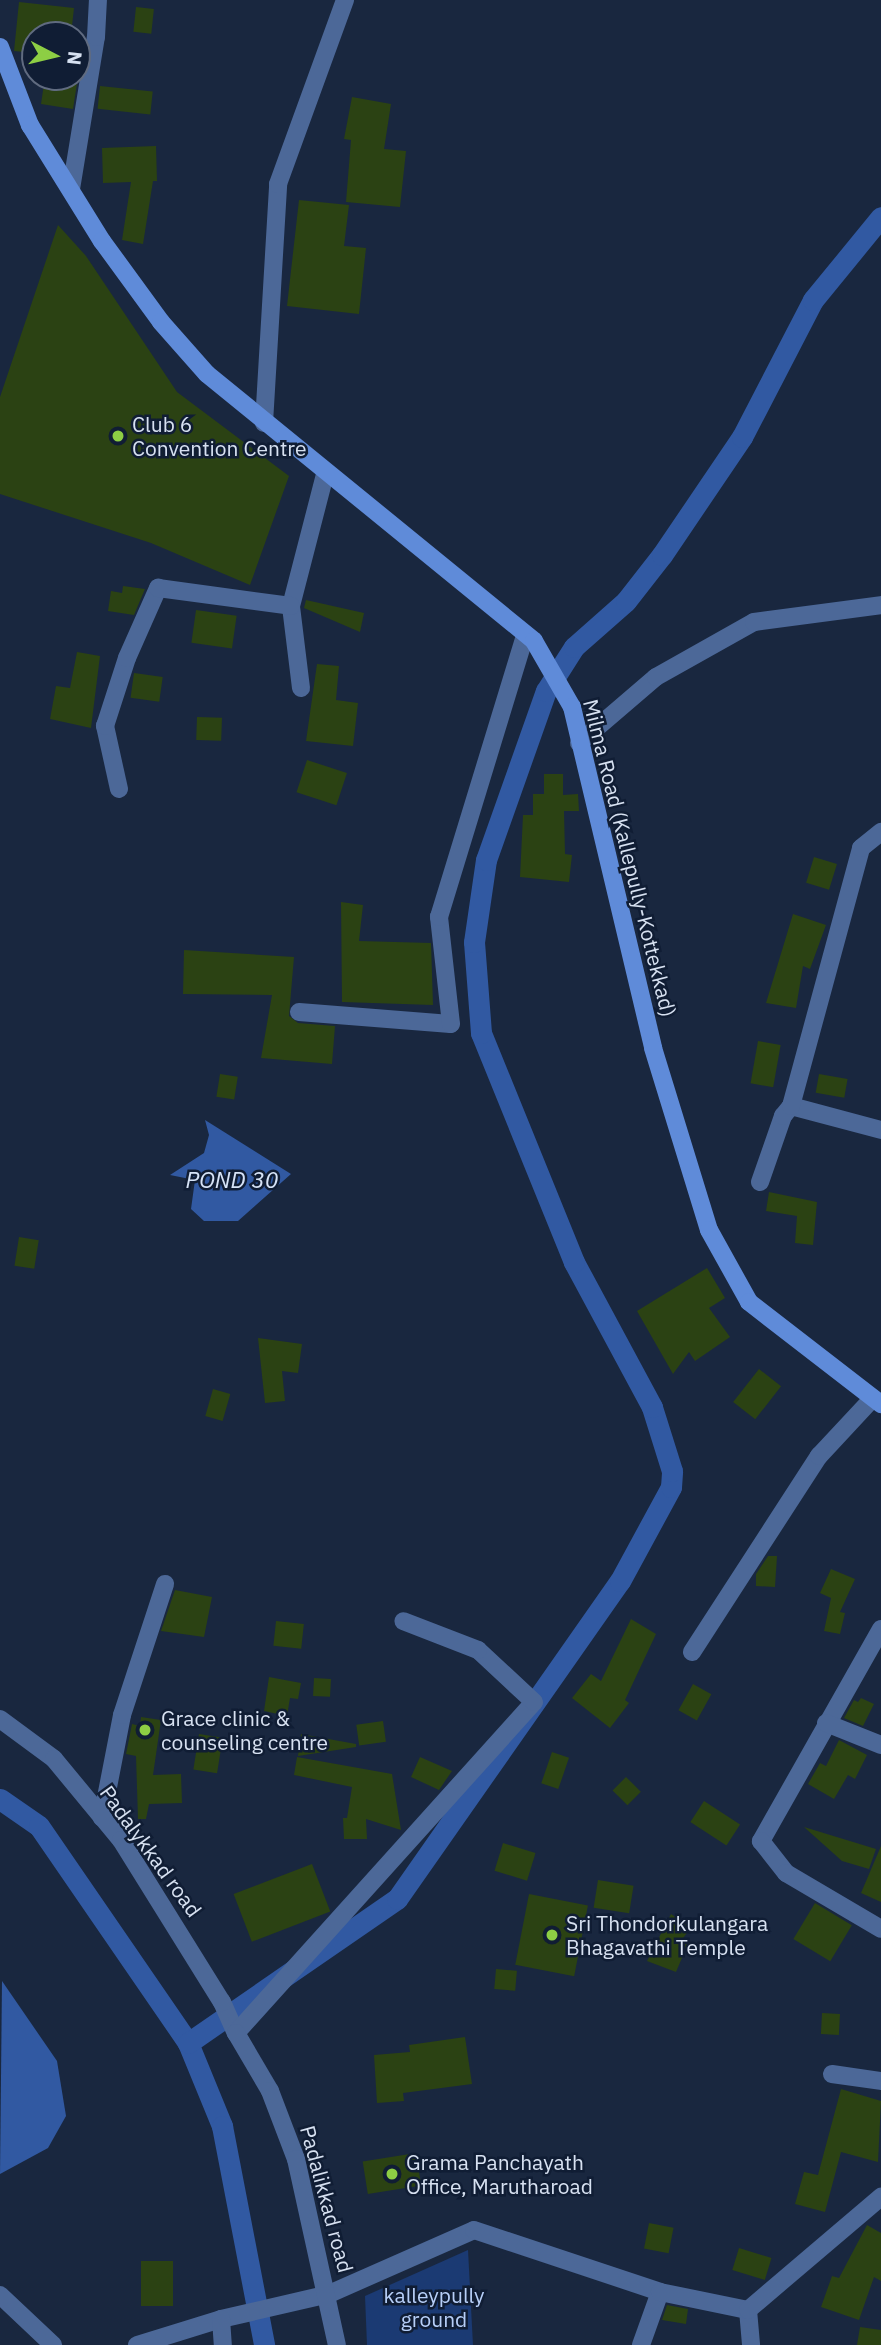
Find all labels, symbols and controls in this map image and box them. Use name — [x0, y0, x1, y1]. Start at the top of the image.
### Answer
north arrow — [21, 21, 91, 91]
text: N — [62, 50, 88, 67]
place label: Club 6 Convention Centre — [132, 411, 306, 461]
marker: Club 6 Convention Centre — [110, 428, 126, 444]
street label: Milma Road (Kallepully-Kottekkad) — [578, 696, 682, 1020]
water label: POND 30 — [185, 1165, 279, 1193]
place label: Grace clinic & counseling centre — [161, 1705, 328, 1755]
marker: Grace clinic & counseling centre — [135, 1720, 155, 1740]
street label: Padalykkad road — [95, 1780, 207, 1922]
place label: Sri Thondorkulangara Bhagavathi Temple — [566, 1910, 768, 1960]
marker: Sri Thondorkulangara Bhagavathi Temple — [544, 1927, 560, 1943]
street label: Padalikkad road — [295, 2123, 359, 2275]
place label: Grama Panchayath Office, Marutharoad — [406, 2149, 593, 2199]
marker: Grama Panchayath Office, Marutharoad — [384, 2166, 400, 2182]
park label: kalleypully ground — [383, 2282, 485, 2332]

